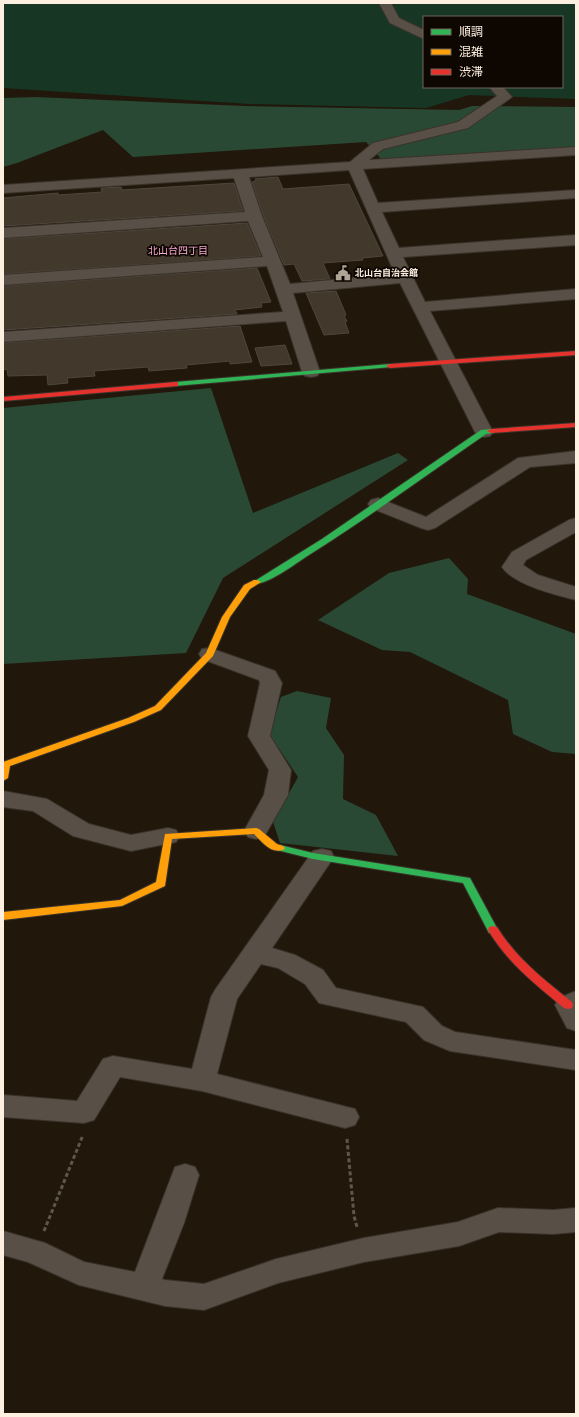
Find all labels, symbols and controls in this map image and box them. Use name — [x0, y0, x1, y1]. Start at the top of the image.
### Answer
legend — [423, 16, 563, 88]
text: 順調 — [459, 25, 483, 39]
text: 混雑 — [459, 45, 483, 59]
text: 渋滞 — [459, 65, 483, 79]
district label: 北山台四丁目 — [148, 245, 208, 257]
public building icon: 北山台自治会館 — [334, 264, 352, 282]
place label: 北山台自治会館 — [355, 268, 418, 278]

